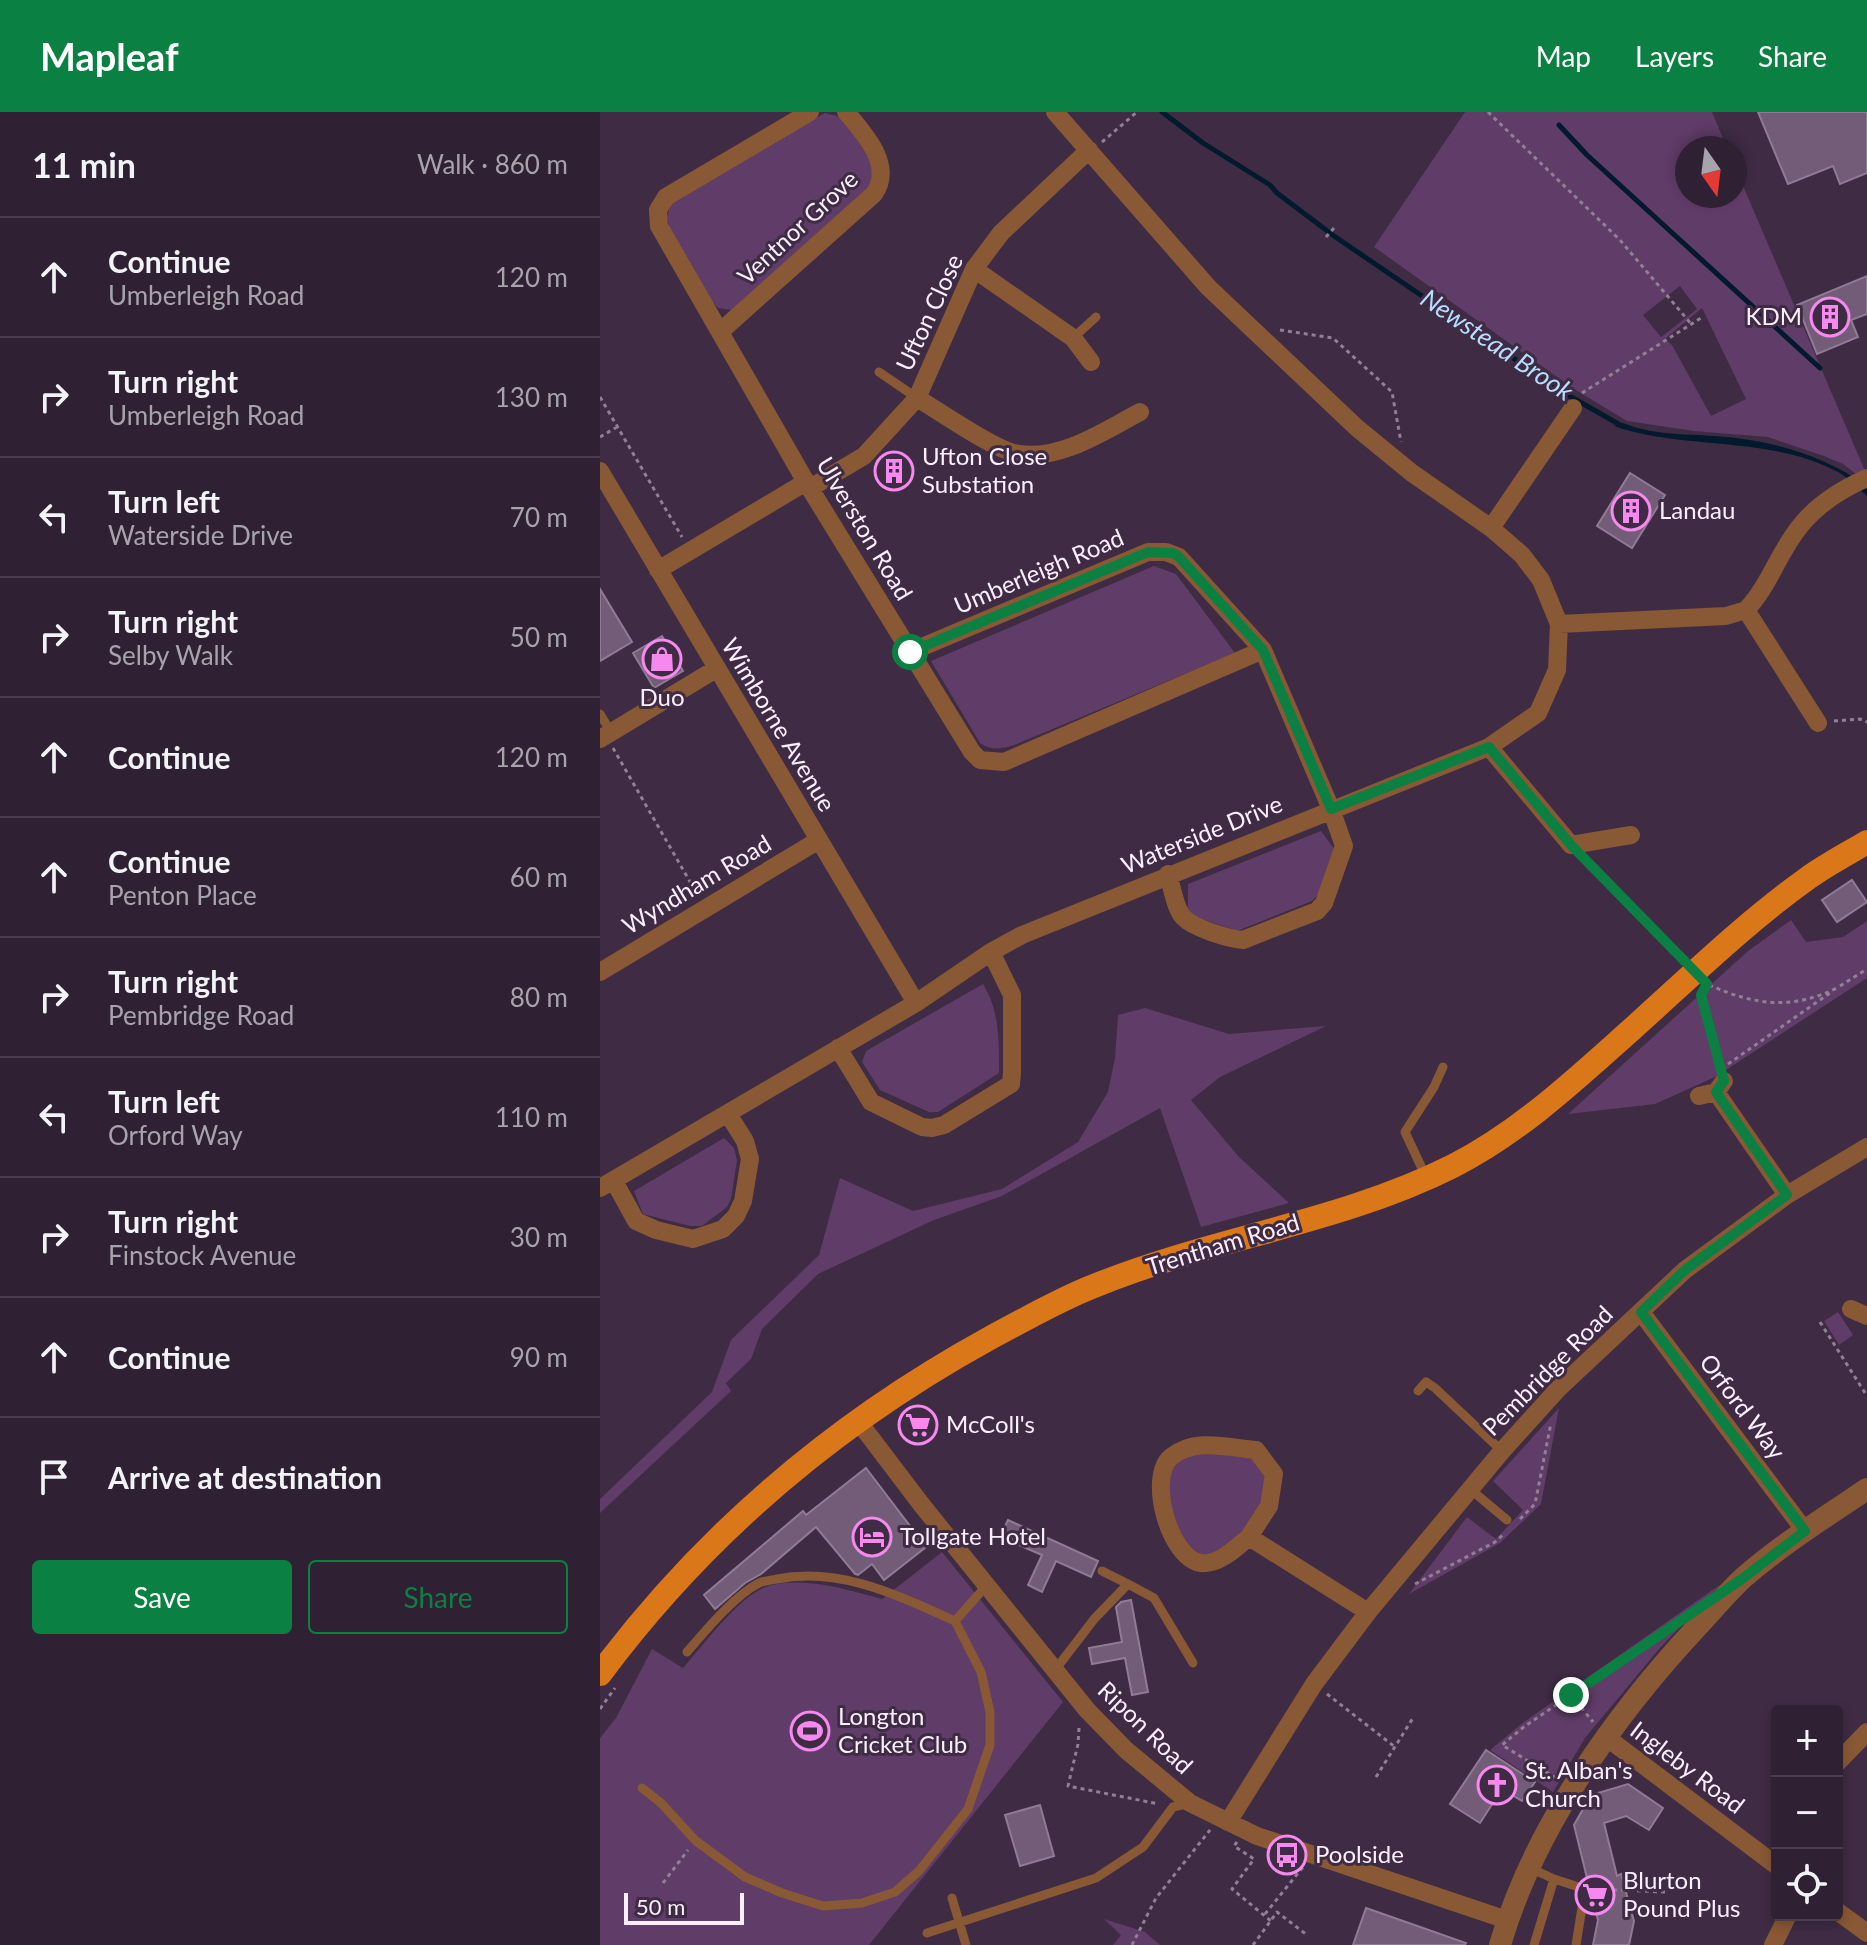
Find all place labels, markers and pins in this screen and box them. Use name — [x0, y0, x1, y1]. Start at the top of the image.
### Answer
building icon: KDM — [1809, 296, 1851, 338]
place label: KDM — [1746, 301, 1802, 330]
place label: Ufton Close Substation — [922, 441, 1047, 498]
building icon: Ufton Close Substation — [873, 450, 915, 492]
building icon: Landau — [1610, 490, 1652, 532]
place label: Landau — [1659, 495, 1735, 524]
shop icon: Duo — [641, 638, 683, 680]
place label: Duo — [639, 682, 685, 711]
supermarket icon: McColl's — [897, 1404, 939, 1446]
place label: McColl's — [946, 1409, 1035, 1438]
hotel icon: Tollgate Hotel — [851, 1516, 893, 1558]
place label: Tollgate Hotel — [900, 1521, 1046, 1550]
place label: Longton Cricket Club — [838, 1701, 967, 1758]
sports icon: Longton Cricket Club — [789, 1710, 831, 1752]
place label: St. Alban's Church — [1525, 1755, 1633, 1812]
church icon: St. Alban's Church — [1476, 1764, 1518, 1806]
bus stop icon: Poolside — [1266, 1834, 1308, 1876]
place label: Poolside — [1315, 1839, 1404, 1868]
place label: Blurton Pound Plus — [1623, 1865, 1741, 1922]
supermarket icon: Blurton Pound Plus — [1574, 1874, 1616, 1916]

